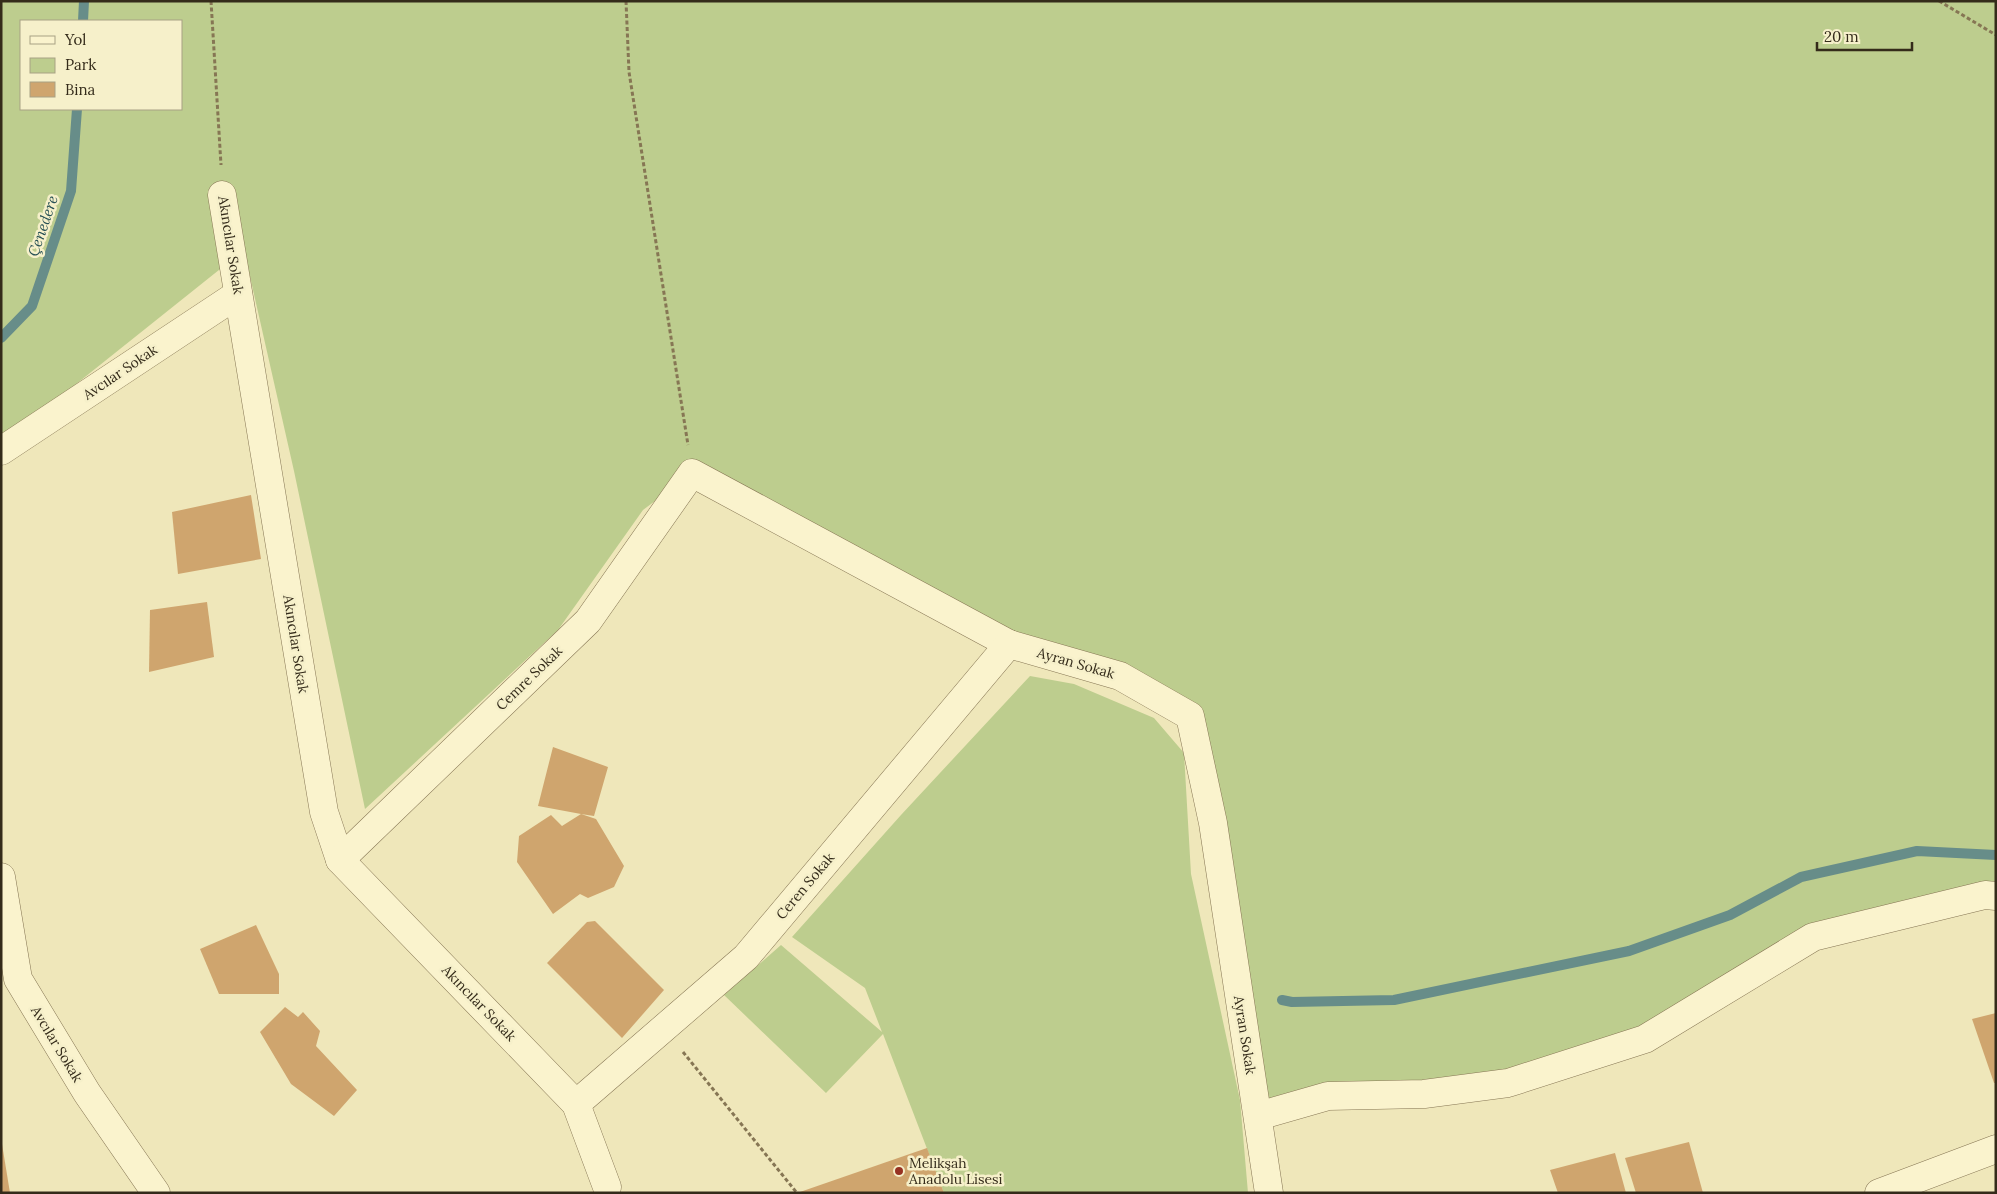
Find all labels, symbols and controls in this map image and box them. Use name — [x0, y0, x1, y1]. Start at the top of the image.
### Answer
legend — [20, 20, 182, 110]
scale bar — [1817, 20, 1912, 52]
text: 20 m — [1824, 27, 1859, 46]
text: Yol — [64, 30, 86, 49]
text: Park — [65, 55, 96, 74]
text: Bina — [65, 80, 96, 99]
water label: Çenedere — [23, 193, 62, 259]
street label: Akıncılar Sokak — [214, 194, 248, 296]
street label: Avcılar Sokak — [78, 340, 161, 404]
street label: Akıncılar Sokak — [279, 593, 313, 695]
street label: Cemre Sokak — [492, 641, 566, 714]
street label: Ayran Sokak — [1034, 643, 1117, 683]
street label: Ceren Sokak — [772, 849, 838, 923]
street label: Akıncılar Sokak — [437, 960, 520, 1045]
street label: Ayran Sokak — [1230, 993, 1260, 1076]
street label: Avcılar Sokak — [27, 1002, 87, 1086]
place label: Melikşah Anadolu Lisesi — [908, 1154, 1002, 1188]
marker: Melikşah Anadolu Lisesi — [893, 1165, 905, 1177]

